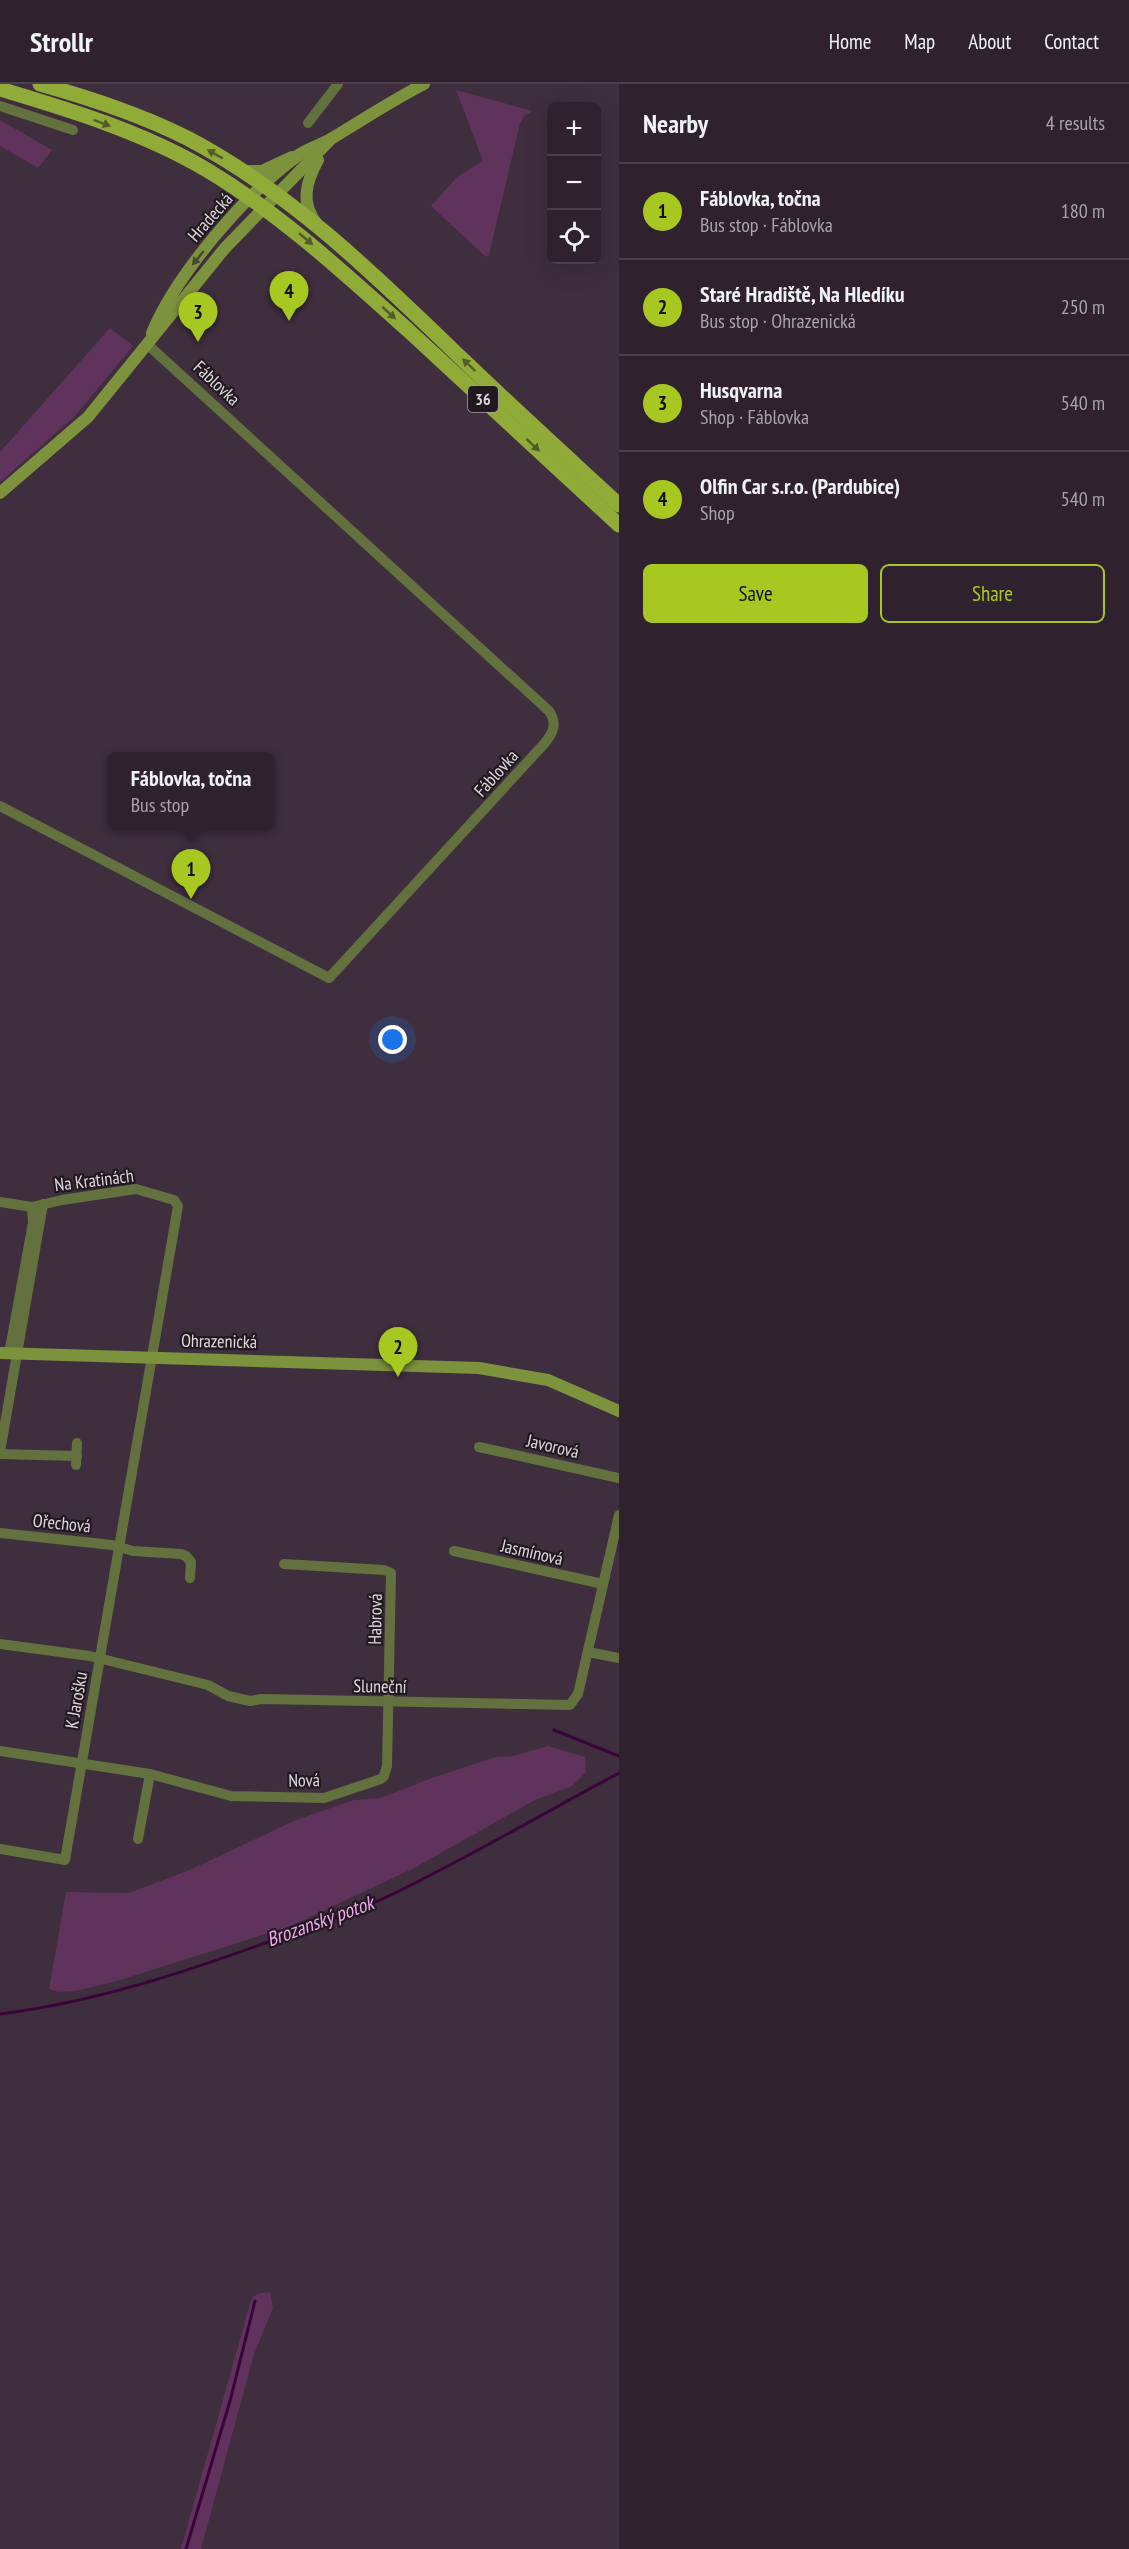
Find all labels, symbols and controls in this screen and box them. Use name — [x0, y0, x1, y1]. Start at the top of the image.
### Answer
text: Strollr — [30, 23, 93, 60]
text: Home — [829, 28, 871, 55]
text: Map — [904, 28, 935, 55]
text: About — [968, 28, 1011, 55]
text: Contact — [1044, 28, 1099, 55]
map controls — [547, 102, 601, 264]
button: + — [547, 102, 601, 156]
text: Nearby — [643, 107, 708, 140]
text: 4 results — [1046, 110, 1105, 136]
one-way arrow — [94, 118, 112, 128]
one-way arrow — [206, 149, 223, 159]
button: − — [547, 156, 601, 210]
text: Fáblovka, točna — [700, 184, 821, 212]
street label: Hradecká — [182, 188, 238, 246]
text: 1 — [658, 198, 667, 224]
text: 180 m — [1061, 198, 1105, 224]
button: locate — [547, 210, 601, 264]
text: Bus stop · Fáblovka — [700, 212, 833, 238]
one-way arrow — [298, 232, 313, 245]
one-way arrow — [192, 250, 205, 266]
pin: 4 — [270, 272, 308, 321]
text: Staré Hradiště, Na Hledíku — [700, 280, 905, 308]
pin: 3 — [178, 292, 218, 342]
text: 2 — [658, 294, 667, 320]
text: 250 m — [1061, 294, 1105, 320]
one-way arrow — [381, 306, 396, 320]
text: Bus stop · Ohrazenická — [700, 308, 856, 334]
street label: Fáblovka — [189, 356, 245, 410]
one-way arrow — [461, 358, 476, 372]
text: Husqvarna — [700, 376, 782, 404]
road number: 36 — [468, 386, 498, 412]
text: 3 — [658, 390, 667, 416]
text: 540 m — [1061, 390, 1105, 416]
text: Shop · Fáblovka — [700, 404, 809, 430]
one-way arrow — [525, 437, 539, 451]
text: Olfin Car s.r.o. (Pardubice) — [700, 472, 900, 500]
text: 4 — [658, 486, 667, 512]
text: 540 m — [1061, 486, 1105, 512]
text: Shop — [700, 500, 735, 526]
button: Save — [643, 564, 868, 623]
button: Share — [880, 564, 1105, 623]
street label: Fáblovka — [469, 745, 523, 801]
popup — [107, 752, 275, 830]
text: Fáblovka, točna — [131, 764, 251, 792]
text: Bus stop — [131, 792, 189, 818]
pin: 1 — [172, 850, 210, 899]
your location — [378, 1025, 407, 1054]
street label: Na Kratinách — [53, 1164, 135, 1196]
pin: 2 — [378, 1328, 418, 1377]
street label: Ohrazenická — [181, 1329, 257, 1353]
street label: Javorová — [524, 1429, 581, 1463]
street label: Ořechová — [32, 1509, 92, 1537]
street label: Jasmínová — [498, 1533, 565, 1570]
street label: Habrová — [363, 1593, 387, 1645]
street label: K Jarošku — [60, 1670, 92, 1730]
street label: Sluneční — [353, 1674, 407, 1698]
street label: Nová — [288, 1768, 320, 1792]
water label: Brozanský potok — [263, 1889, 379, 1952]

